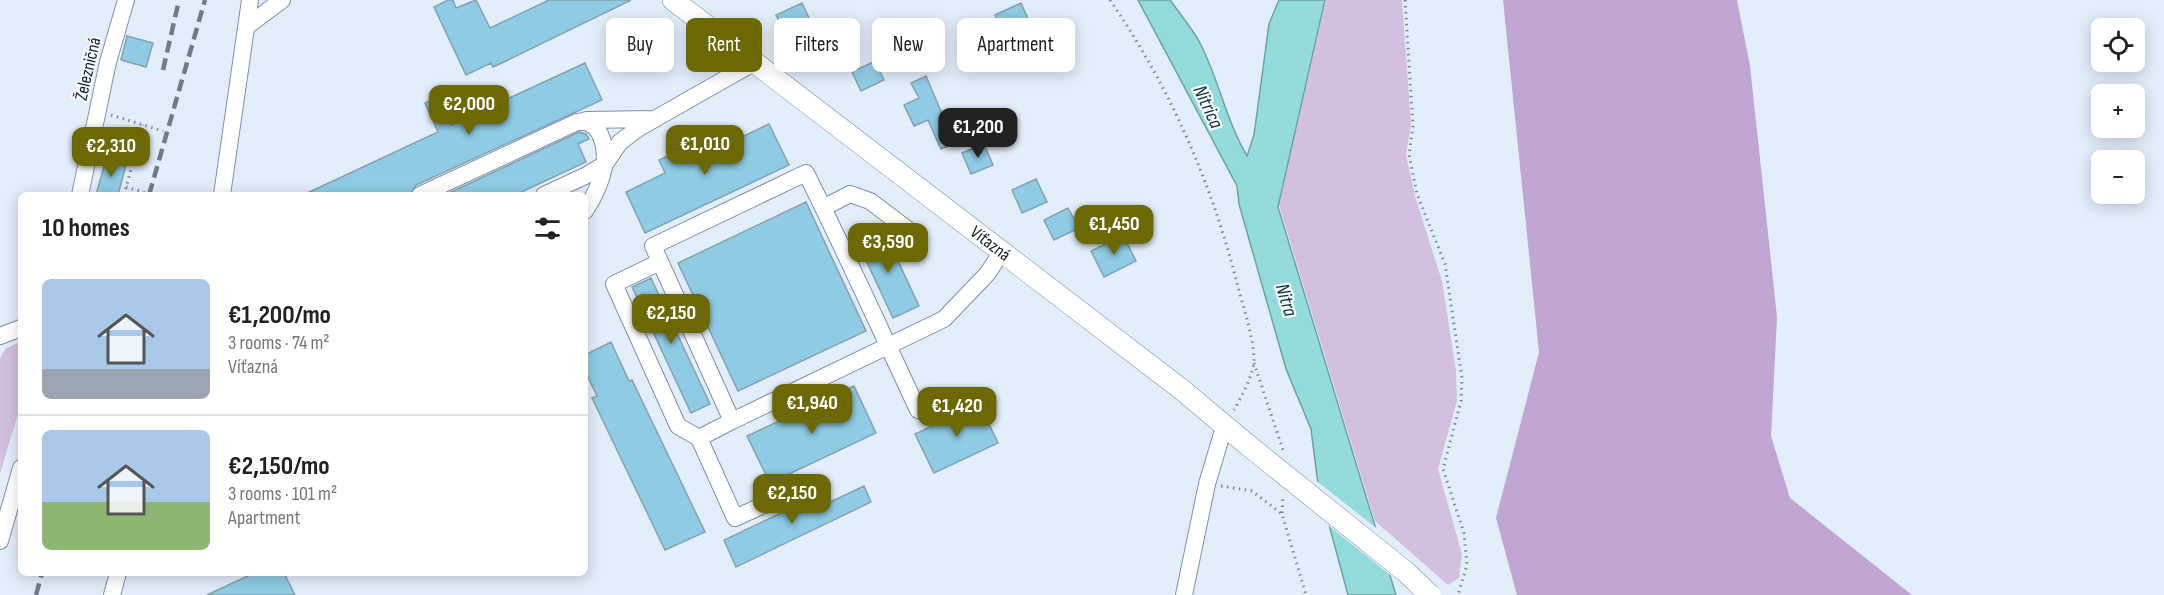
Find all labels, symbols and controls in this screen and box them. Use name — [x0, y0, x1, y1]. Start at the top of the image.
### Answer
chip: Buy — [606, 18, 674, 72]
chip: Rent — [686, 18, 762, 72]
chip: Filters — [774, 18, 860, 72]
chip: New — [872, 18, 945, 72]
chip: Apartment — [957, 18, 1075, 72]
map controls — [2091, 18, 2145, 204]
button: locate — [2091, 18, 2145, 72]
street label: Železničná — [71, 35, 105, 103]
water label: Nitrica — [1188, 82, 1228, 132]
button: + — [2091, 84, 2145, 138]
pin: €2,000 — [420, 85, 518, 136]
text: €2,000 — [443, 92, 495, 116]
pin: €1,200 — [929, 108, 1027, 159]
text: €1,200 — [952, 115, 1004, 139]
pin: €1,010 — [656, 125, 754, 176]
pin: €2,310 — [62, 127, 160, 178]
text: €1,010 — [680, 132, 730, 156]
text: €2,310 — [86, 134, 136, 158]
button: − — [2091, 150, 2145, 204]
pin: €1,450 — [1065, 205, 1163, 256]
icon: filters — [531, 212, 564, 245]
text: €1,450 — [1088, 212, 1140, 236]
text: 10 homes — [42, 213, 130, 244]
street label: Víťazná — [966, 221, 1015, 265]
pin: €3,590 — [839, 223, 937, 274]
text: €3,590 — [862, 230, 914, 254]
water label: Nitra — [1270, 281, 1302, 319]
pin: €2,150 — [622, 294, 720, 345]
text: €1,200/mo — [228, 300, 331, 331]
text: €2,150 — [646, 301, 696, 325]
icon: home — [90, 303, 162, 375]
text: 3 rooms · 74 m² — [228, 331, 330, 355]
text: Víťazná — [228, 355, 278, 379]
pin: €1,940 — [763, 384, 861, 435]
pin: €1,420 — [908, 387, 1006, 438]
text: €1,940 — [786, 391, 838, 415]
text: €1,420 — [931, 394, 983, 418]
text: €2,150/mo — [228, 451, 330, 482]
icon: home — [90, 454, 162, 526]
pin: €2,150 — [743, 474, 841, 525]
text: €2,150 — [767, 481, 817, 505]
text: 3 rooms · 101 m² — [228, 482, 337, 506]
text: Apartment — [228, 506, 301, 530]

